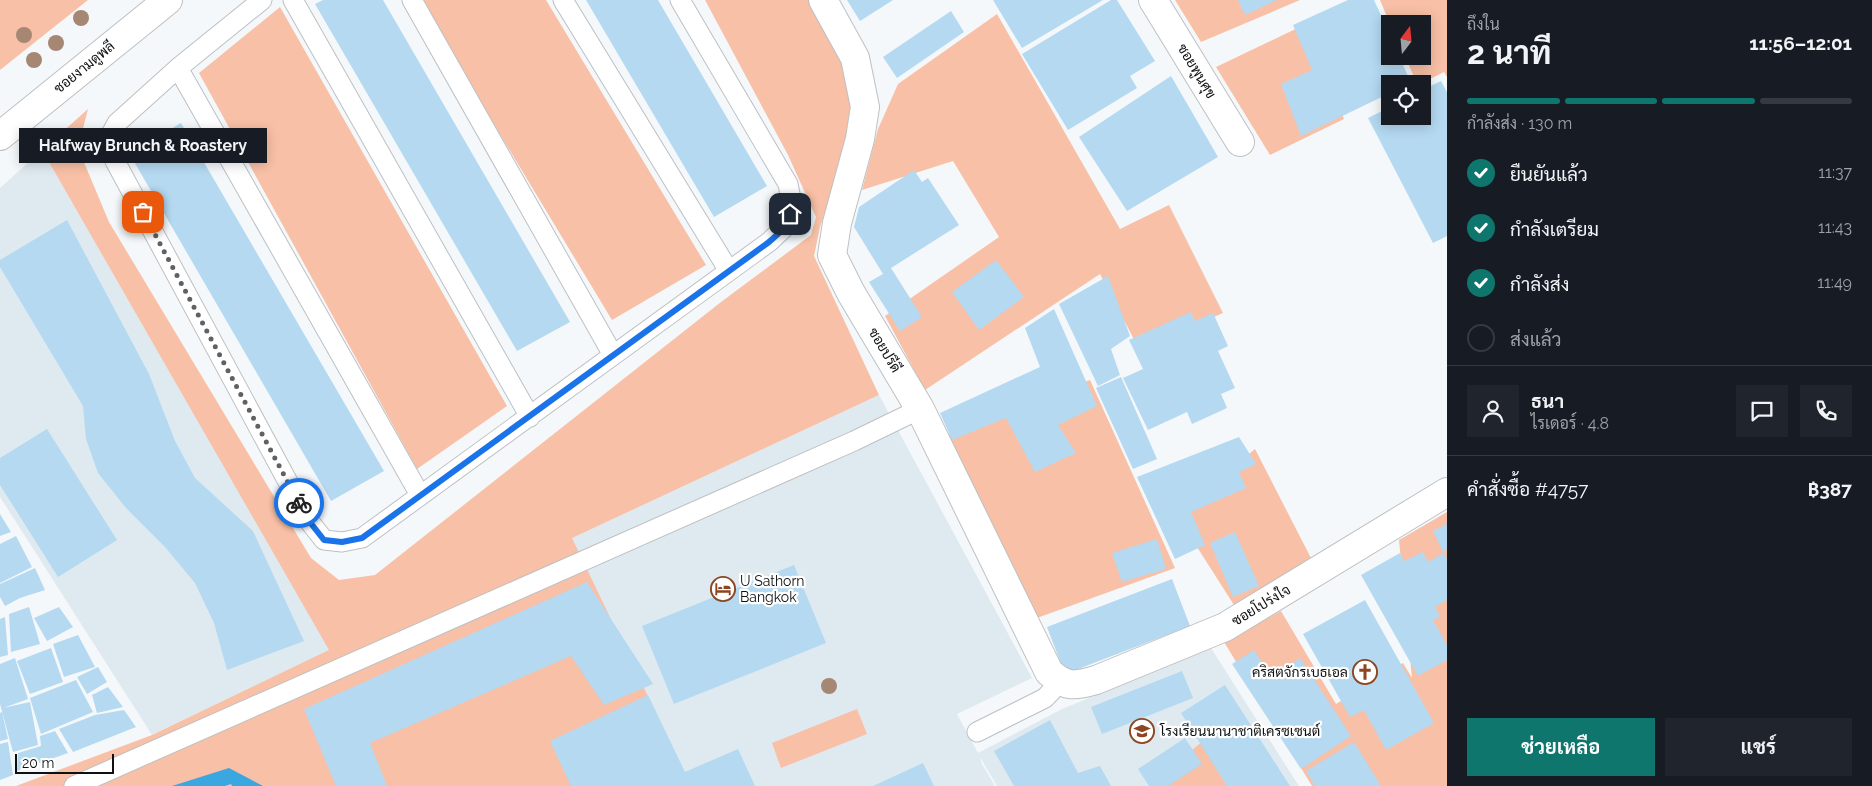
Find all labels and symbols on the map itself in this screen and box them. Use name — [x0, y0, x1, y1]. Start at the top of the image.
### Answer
north arrow — [1381, 15, 1431, 65]
street label: ซอยงามดูพลี — [50, 37, 119, 98]
street label: ซอยพูนศุข — [1173, 41, 1219, 102]
callout: Halfway Brunch & Roastery — [19, 127, 267, 162]
pin — [122, 191, 164, 233]
pin — [769, 193, 811, 235]
street label: ซอยปรีดี — [866, 324, 905, 375]
courier — [274, 478, 324, 528]
place label: U Sathorn Bangkok — [740, 573, 804, 605]
hotel icon: U Sathorn Bangkok — [710, 576, 736, 602]
street label: ซอยโปร่งใจ — [1229, 581, 1293, 629]
church icon: คริสตจักรเบธเอล — [1352, 659, 1378, 685]
place label: คริสตจักรเบธเอล — [1252, 664, 1348, 680]
school or university icon: โรงเรียนนานาชาติเครซเซนต์ — [1129, 718, 1155, 744]
place label: โรงเรียนนานาชาติเครซเซนต์ — [1159, 722, 1320, 739]
scale bar — [15, 751, 114, 774]

